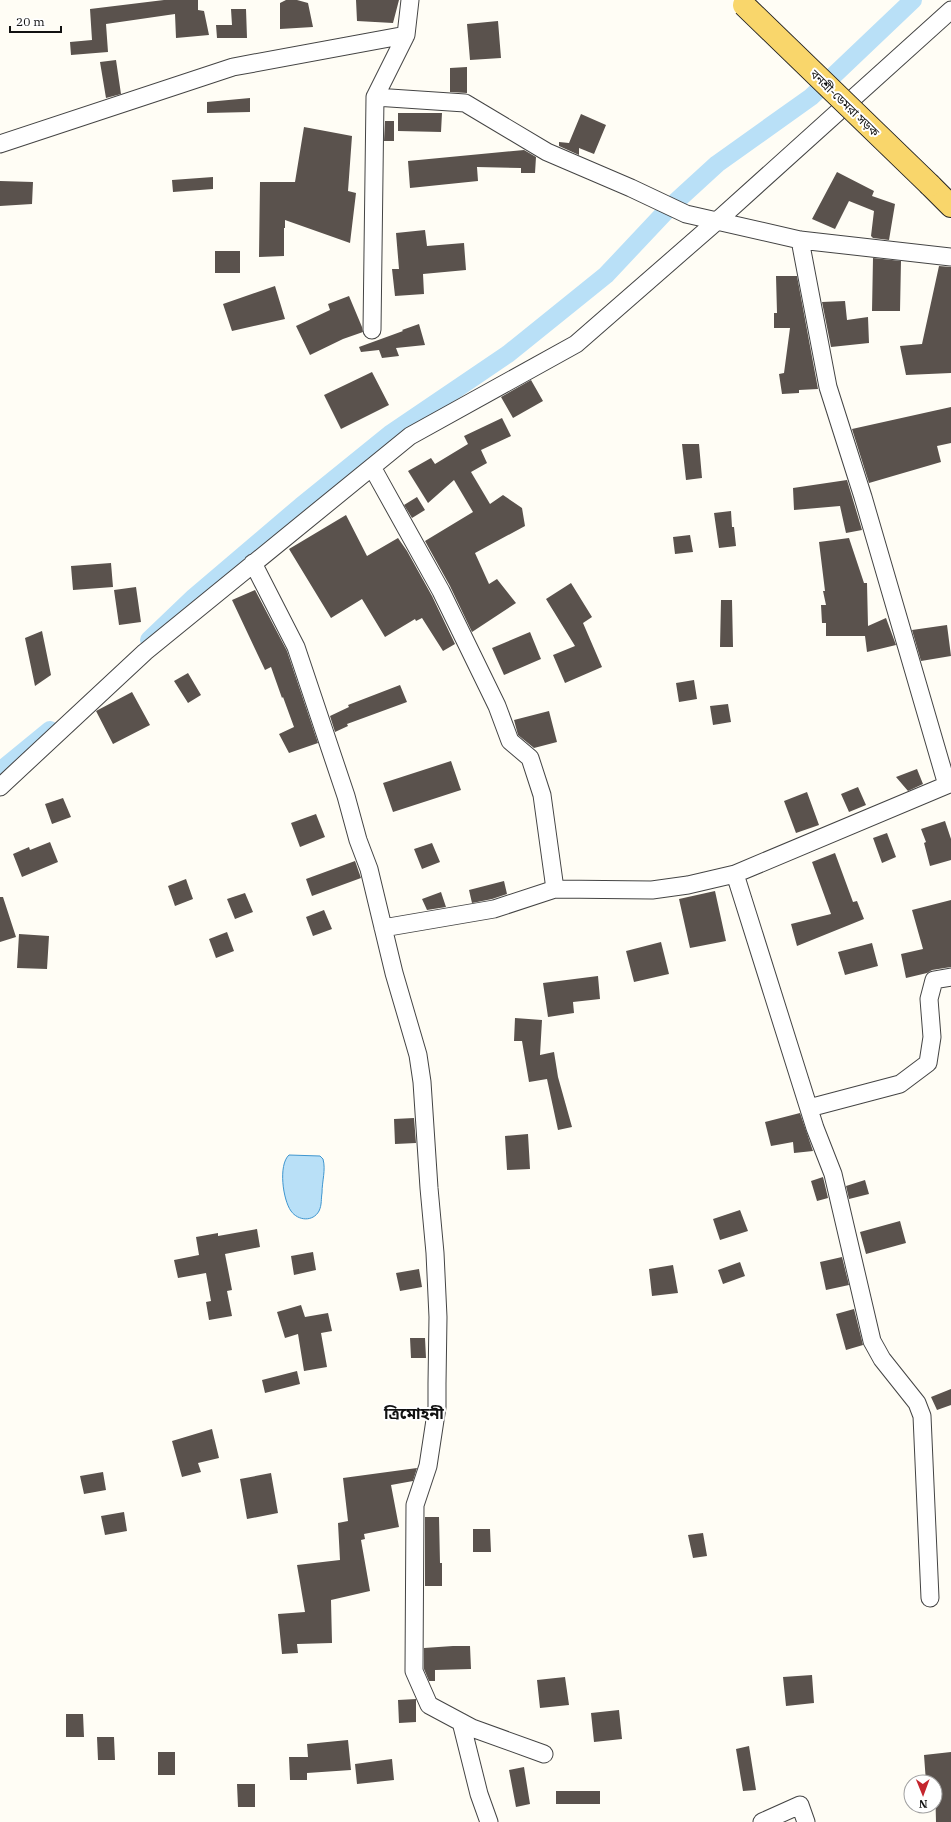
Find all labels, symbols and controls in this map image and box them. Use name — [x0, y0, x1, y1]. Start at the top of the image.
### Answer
scale bar — [10, 8, 61, 34]
text: 20 m — [16, 14, 45, 29]
street label: বনশ্রী-ডেমরা সড়ক — [807, 66, 883, 140]
district label: ত্রিমোহনী — [383, 1403, 444, 1423]
north arrow — [903, 1774, 943, 1814]
text: N — [918, 1797, 928, 1811]

